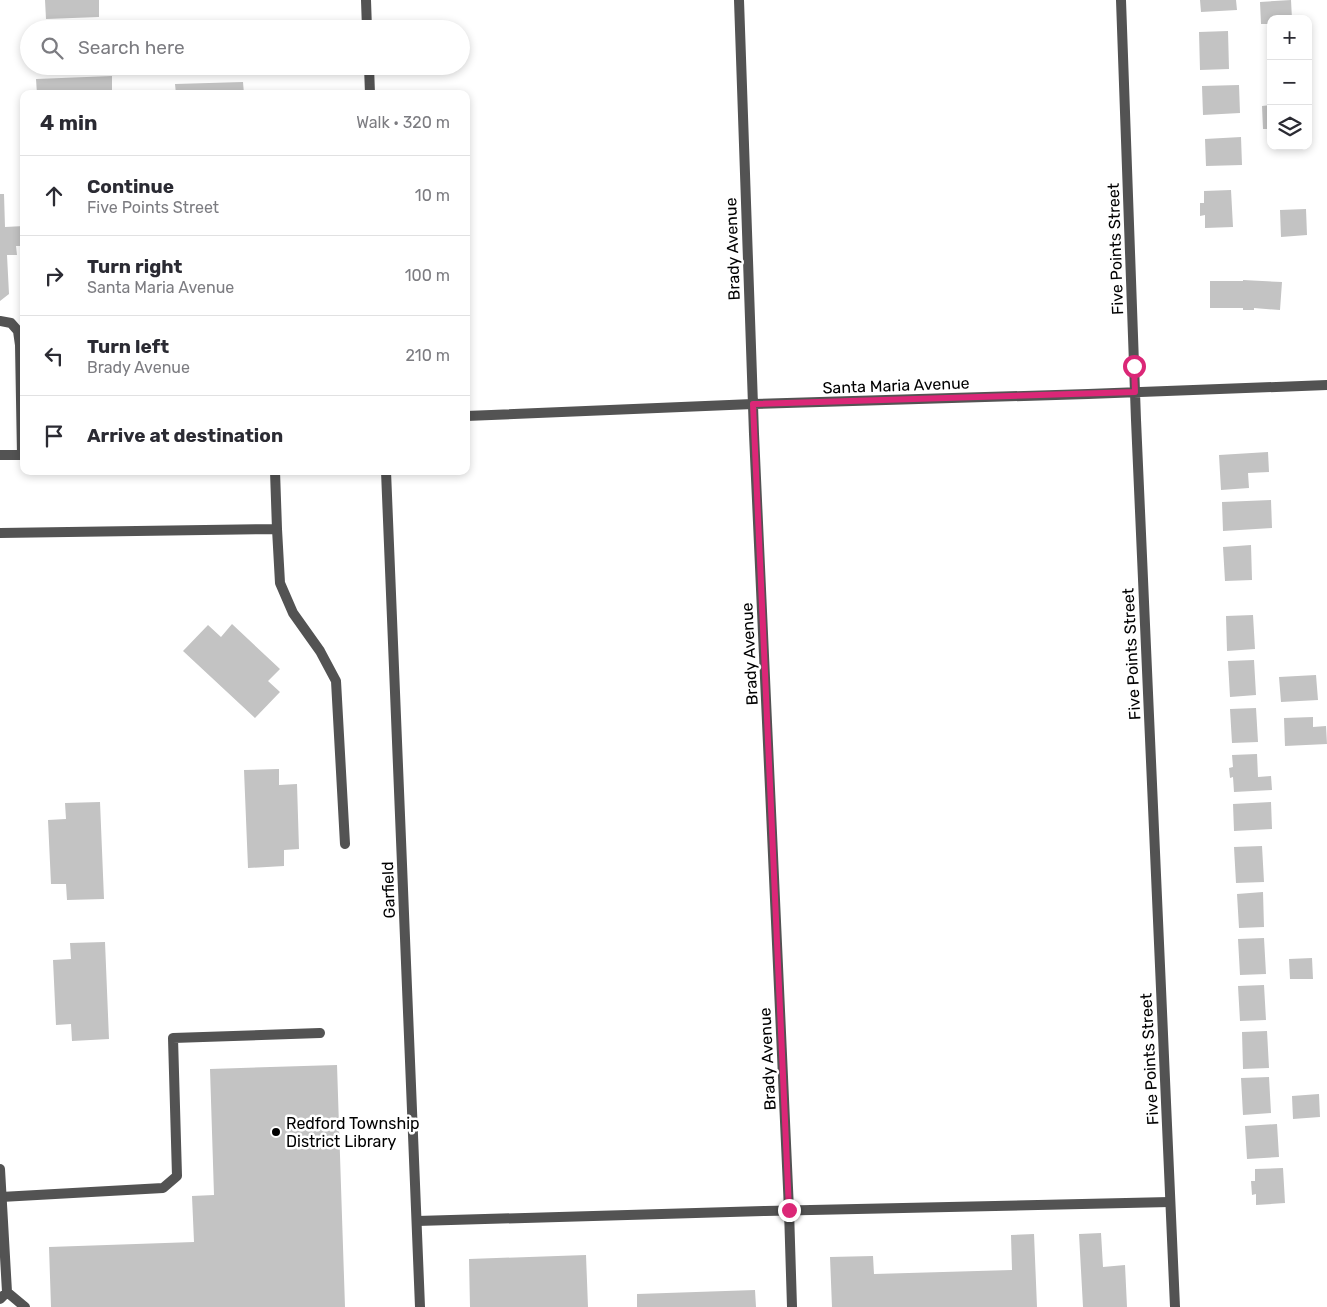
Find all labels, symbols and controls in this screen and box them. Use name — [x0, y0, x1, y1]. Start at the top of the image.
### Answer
map controls — [1267, 15, 1312, 150]
button: + — [1267, 15, 1312, 60]
search box — [20, 20, 470, 75]
icon: search — [38, 34, 66, 62]
text: Search here — [78, 36, 185, 59]
button: − — [1267, 60, 1312, 105]
button: layers — [1267, 105, 1312, 150]
text: 4 min — [40, 110, 98, 135]
text: Walk · 320 m — [356, 113, 450, 132]
text: Continue — [87, 175, 174, 198]
icon: ahead — [40, 182, 68, 210]
street label: Five Points Street — [1104, 183, 1127, 315]
text: 10 m — [415, 186, 450, 205]
street label: Brady Avenue — [721, 197, 744, 301]
text: Five Points Street — [87, 198, 219, 217]
text: Turn right — [87, 255, 182, 278]
icon: right — [40, 262, 68, 290]
text: 100 m — [405, 266, 450, 285]
text: Santa Maria Avenue — [87, 278, 234, 297]
text: Turn left — [87, 335, 169, 358]
icon: left — [40, 342, 68, 370]
text: 210 m — [405, 346, 450, 365]
route start — [1123, 355, 1146, 378]
text: Brady Avenue — [87, 358, 190, 377]
street label: Santa Maria Avenue — [822, 373, 970, 398]
icon: arrive — [40, 422, 68, 450]
text: Arrive at destination — [87, 424, 283, 447]
street label: Five Points Street — [1119, 588, 1144, 720]
street label: Brady Avenue — [737, 602, 762, 706]
street label: Garfield — [378, 861, 399, 919]
street label: Five Points Street — [1137, 993, 1162, 1125]
street label: Brady Avenue — [755, 1007, 780, 1111]
place label: Redford Township District Library — [286, 1114, 420, 1151]
marker: Redford Township District Library — [270, 1126, 282, 1138]
route end — [778, 1199, 801, 1222]

